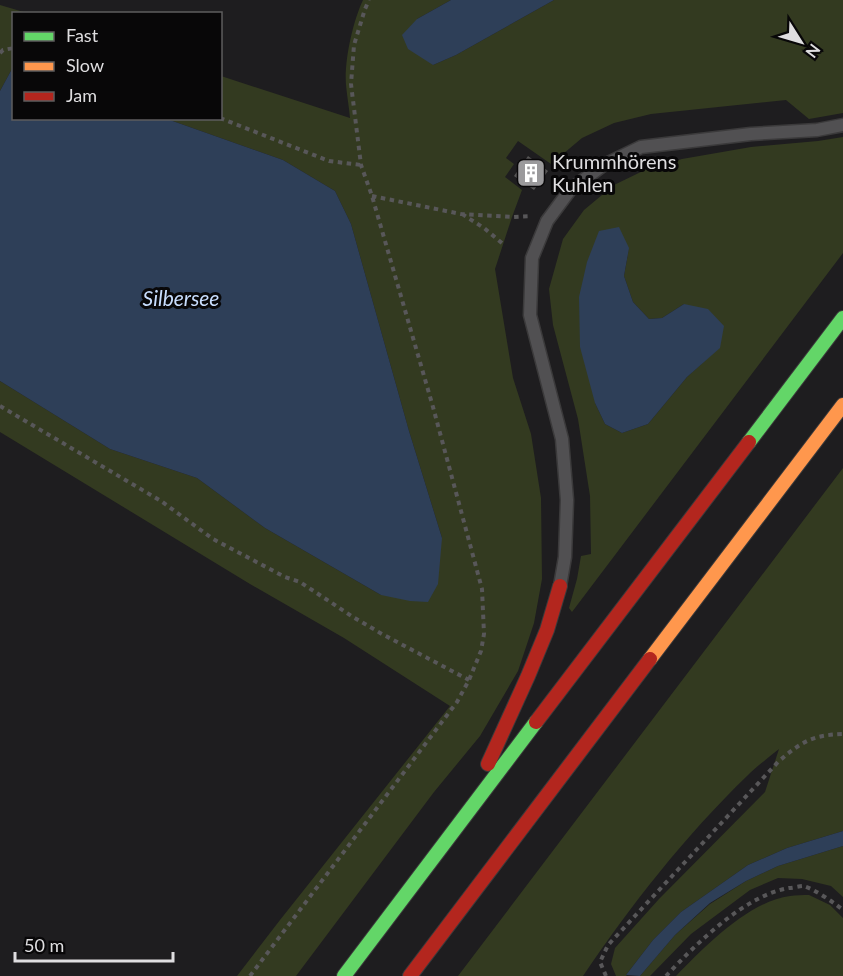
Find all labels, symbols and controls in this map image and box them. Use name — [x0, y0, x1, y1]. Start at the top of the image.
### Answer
legend — [12, 12, 222, 120]
north arrow — [771, 12, 831, 72]
text: Fast — [66, 24, 99, 46]
text: N — [802, 41, 825, 62]
text: Slow — [66, 54, 104, 76]
text: Jam — [66, 84, 97, 106]
place label: Krummhörens Kuhlen — [552, 149, 676, 196]
building icon: Krummhörens Kuhlen — [515, 157, 547, 189]
water label: Silbersee — [143, 285, 219, 310]
scale bar — [15, 925, 172, 963]
text: 50 m — [24, 934, 64, 956]

